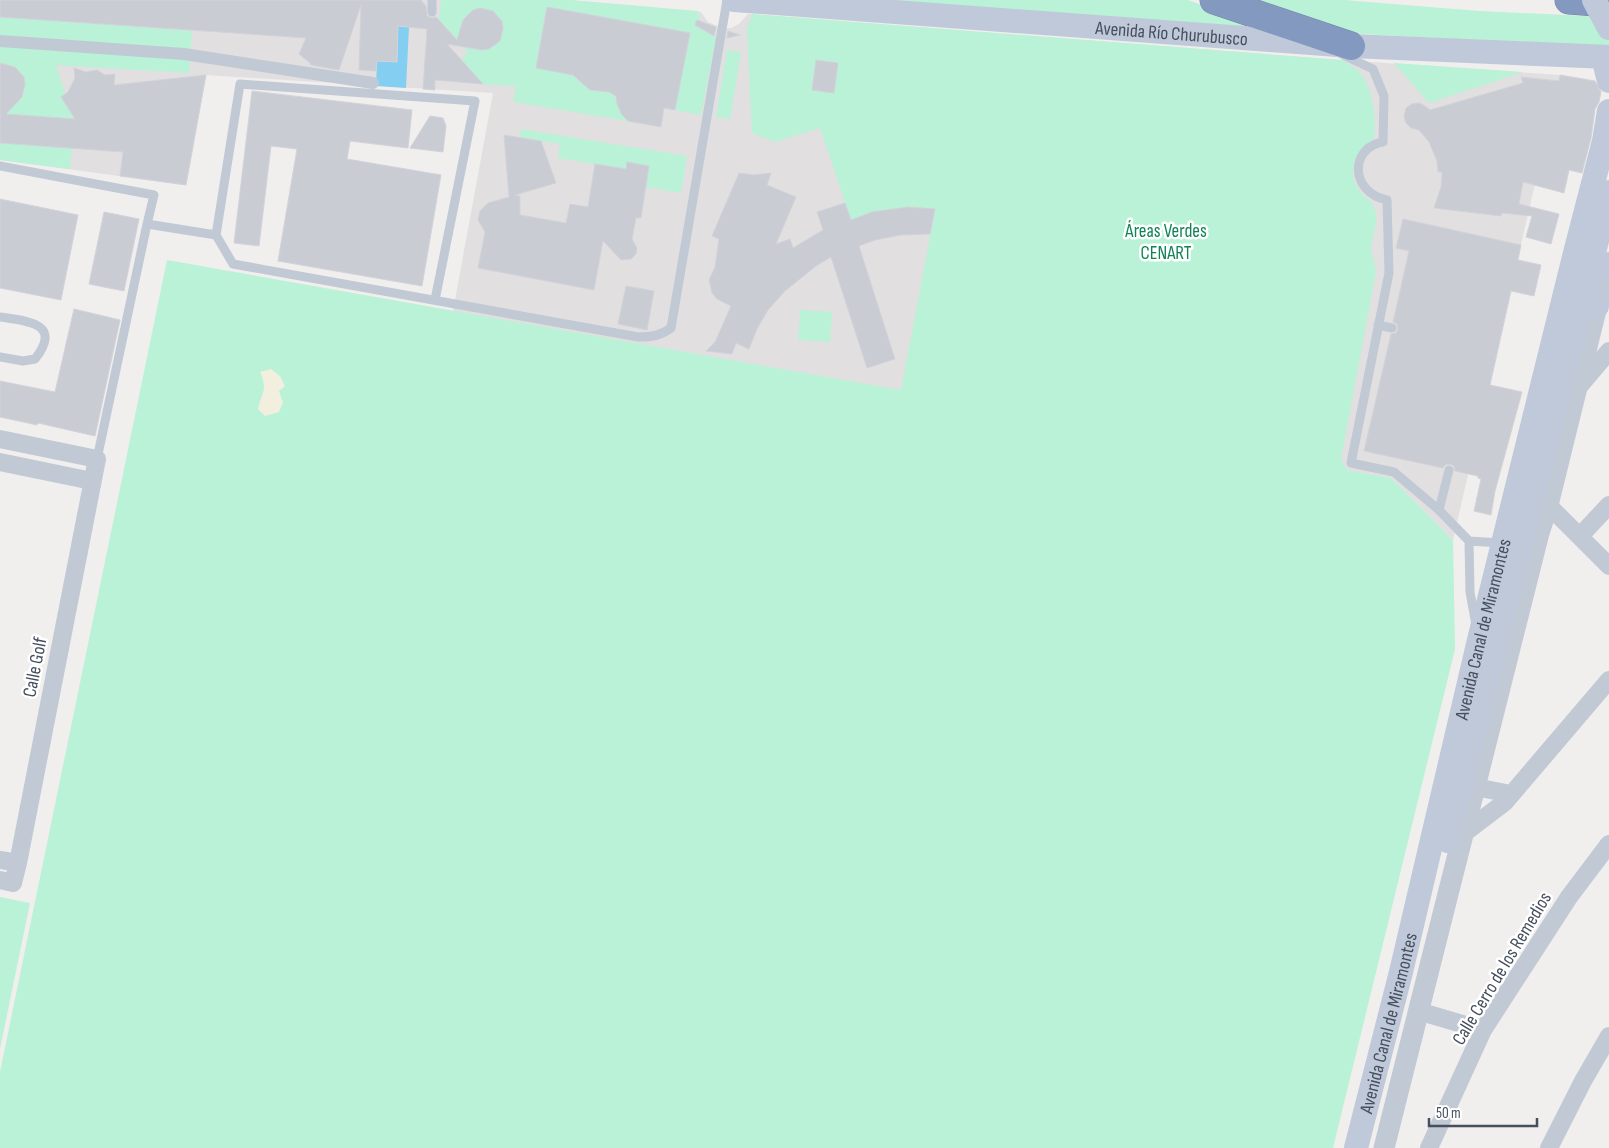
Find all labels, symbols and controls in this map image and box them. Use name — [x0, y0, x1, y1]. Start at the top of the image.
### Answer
street label: Avenida Río Churubusco — [1094, 17, 1249, 51]
park label: Áreas Verdes CENART — [1124, 220, 1207, 265]
street label: Avenida Canal de Miramontes — [1450, 536, 1517, 723]
street label: Calle Golf — [18, 635, 53, 699]
street label: Calle Cerro de los Remedios — [1448, 888, 1557, 1049]
street label: Avenida Canal de Miramontes — [1355, 931, 1423, 1117]
scale bar — [1429, 1096, 1536, 1128]
text: 50 m — [1436, 1104, 1461, 1123]

